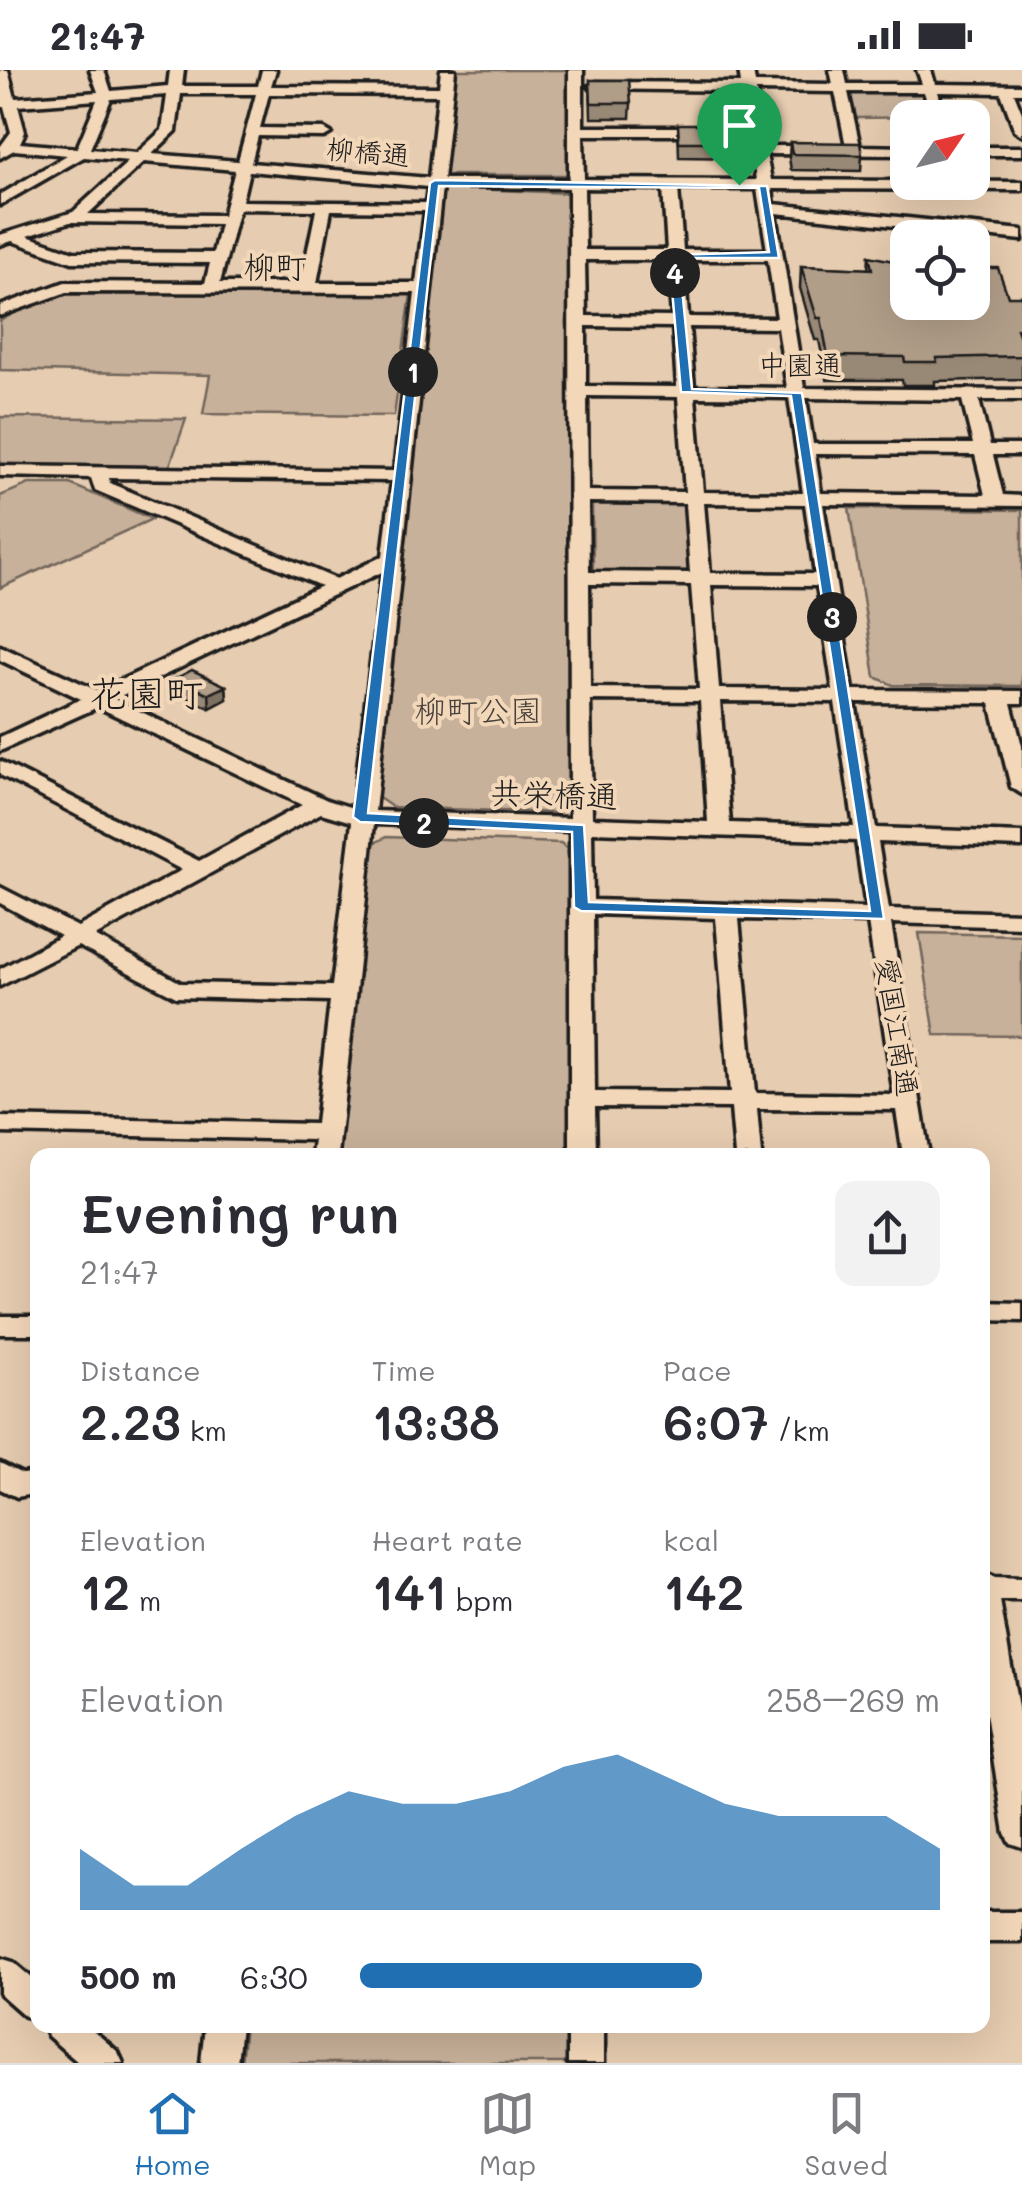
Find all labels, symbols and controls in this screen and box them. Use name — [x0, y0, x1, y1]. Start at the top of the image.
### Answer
text: 21:47 — [50, 10, 145, 60]
pin — [697, 83, 782, 186]
icon: arrive — [712, 98, 767, 153]
north arrow — [890, 100, 990, 200]
map controls — [890, 100, 990, 320]
street label: 柳橋通 — [325, 129, 412, 173]
button: locate — [890, 220, 990, 320]
district label: 柳町 — [243, 244, 307, 286]
pin: 4 — [650, 248, 700, 298]
text: 4 — [666, 255, 684, 291]
street label: 中園通 — [758, 346, 842, 382]
pin: 1 — [388, 347, 438, 397]
text: 1 — [407, 354, 419, 390]
pin: 3 — [807, 592, 857, 642]
text: 3 — [824, 599, 840, 635]
district label: 花園町 — [89, 667, 203, 717]
park label: 柳町公園 — [414, 688, 542, 730]
street label: 共栄橋通 — [489, 770, 619, 816]
pin: 2 — [399, 798, 449, 848]
text: 2 — [416, 805, 432, 841]
street label: 愛国江南通 — [869, 955, 927, 1099]
text: Evening run — [80, 1176, 399, 1248]
button: share — [835, 1181, 940, 1286]
text: 21:47 — [80, 1250, 159, 1292]
text: Distance — [80, 1352, 201, 1388]
text: Time — [372, 1352, 435, 1388]
text: Pace — [663, 1352, 732, 1388]
text: 2.23 — [80, 1388, 181, 1454]
text: 13:38 — [372, 1388, 500, 1454]
text: 6:07 — [663, 1388, 769, 1454]
text: km — [181, 1412, 227, 1448]
text: /km — [769, 1412, 830, 1448]
text: Elevation — [80, 1522, 206, 1558]
text: Heart rate — [372, 1522, 523, 1558]
text: kcal — [663, 1522, 719, 1558]
text: 12 — [80, 1558, 130, 1624]
text: 141 — [372, 1558, 447, 1624]
text: 142 — [663, 1558, 744, 1624]
text: m — [130, 1582, 161, 1618]
text: bpm — [447, 1582, 513, 1618]
text: Elevation — [80, 1678, 224, 1720]
text: 258–269 m — [766, 1678, 940, 1720]
text: 500 m — [80, 1955, 177, 1997]
text: 6:30 — [240, 1955, 308, 1997]
tab: Home — [134, 2086, 210, 2182]
tab: Map — [479, 2086, 536, 2182]
tab: Saved — [805, 2086, 888, 2182]

